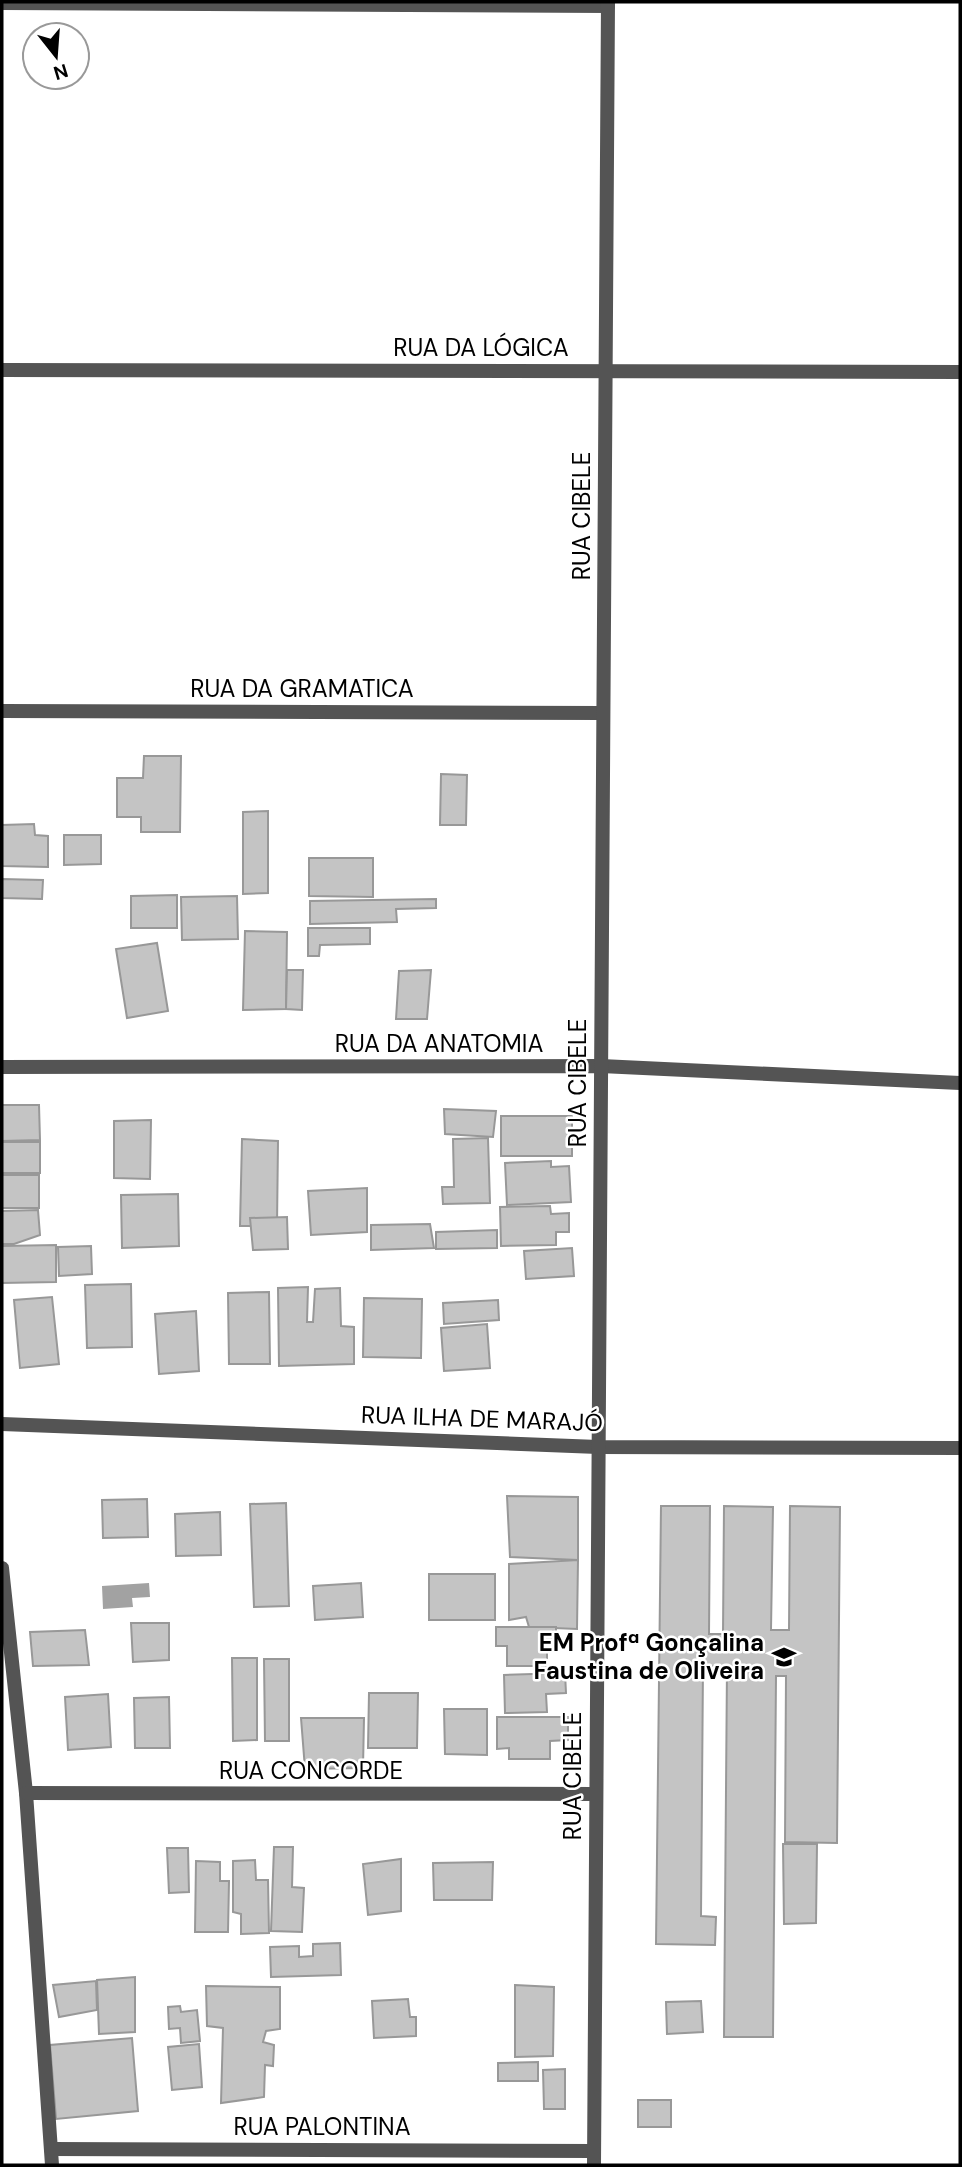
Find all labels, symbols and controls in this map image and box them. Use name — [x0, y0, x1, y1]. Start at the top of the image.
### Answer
north arrow — [21, 21, 91, 91]
text: N — [51, 58, 71, 86]
street label: RUA DA LÓGICA — [393, 332, 569, 363]
street label: RUA CIBELE — [566, 452, 597, 580]
street label: RUA DA GRAMATICA — [190, 673, 414, 704]
street label: RUA CIBELE — [562, 1019, 593, 1147]
street label: RUA DA ANATOMIA — [335, 1028, 543, 1059]
street label: RUA ILHA DE MARAJÓ — [361, 1399, 603, 1438]
place label: EM Profª Gonçalina Faustina de Oliveira — [533, 1627, 764, 1686]
school or university icon: EM Profª Gonçalina Faustina de Oliveira — [770, 1643, 798, 1671]
street label: RUA CIBELE — [557, 1712, 588, 1840]
street label: RUA CONCORDE — [219, 1755, 403, 1786]
street label: RUA PALONTINA — [233, 2111, 411, 2142]

